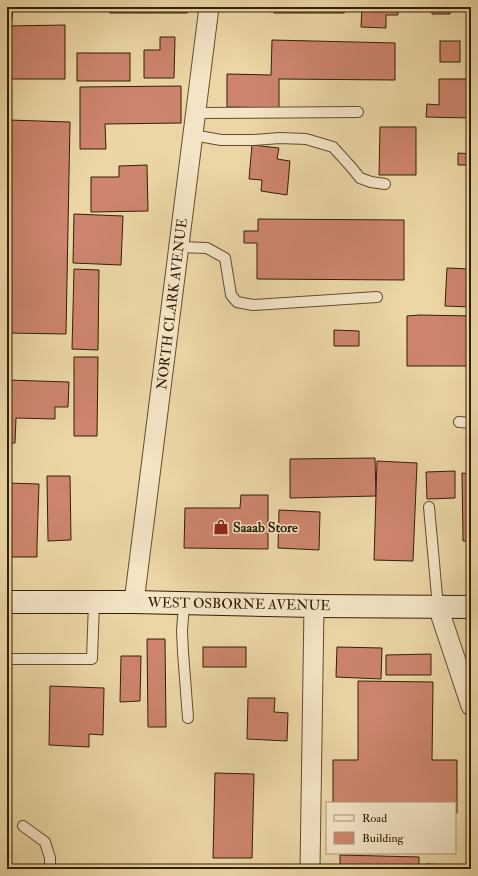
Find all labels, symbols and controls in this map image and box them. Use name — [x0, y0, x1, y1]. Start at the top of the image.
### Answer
street label: NORTH CLARK AVENUE — [153, 217, 191, 391]
shop icon: Saaab Store — [212, 518, 230, 536]
place label: Saaab Store — [233, 519, 298, 536]
street label: WEST OSBORNE AVENUE — [146, 594, 331, 614]
legend — [326, 802, 456, 854]
text: Road — [362, 811, 387, 826]
text: Building — [362, 831, 405, 846]

